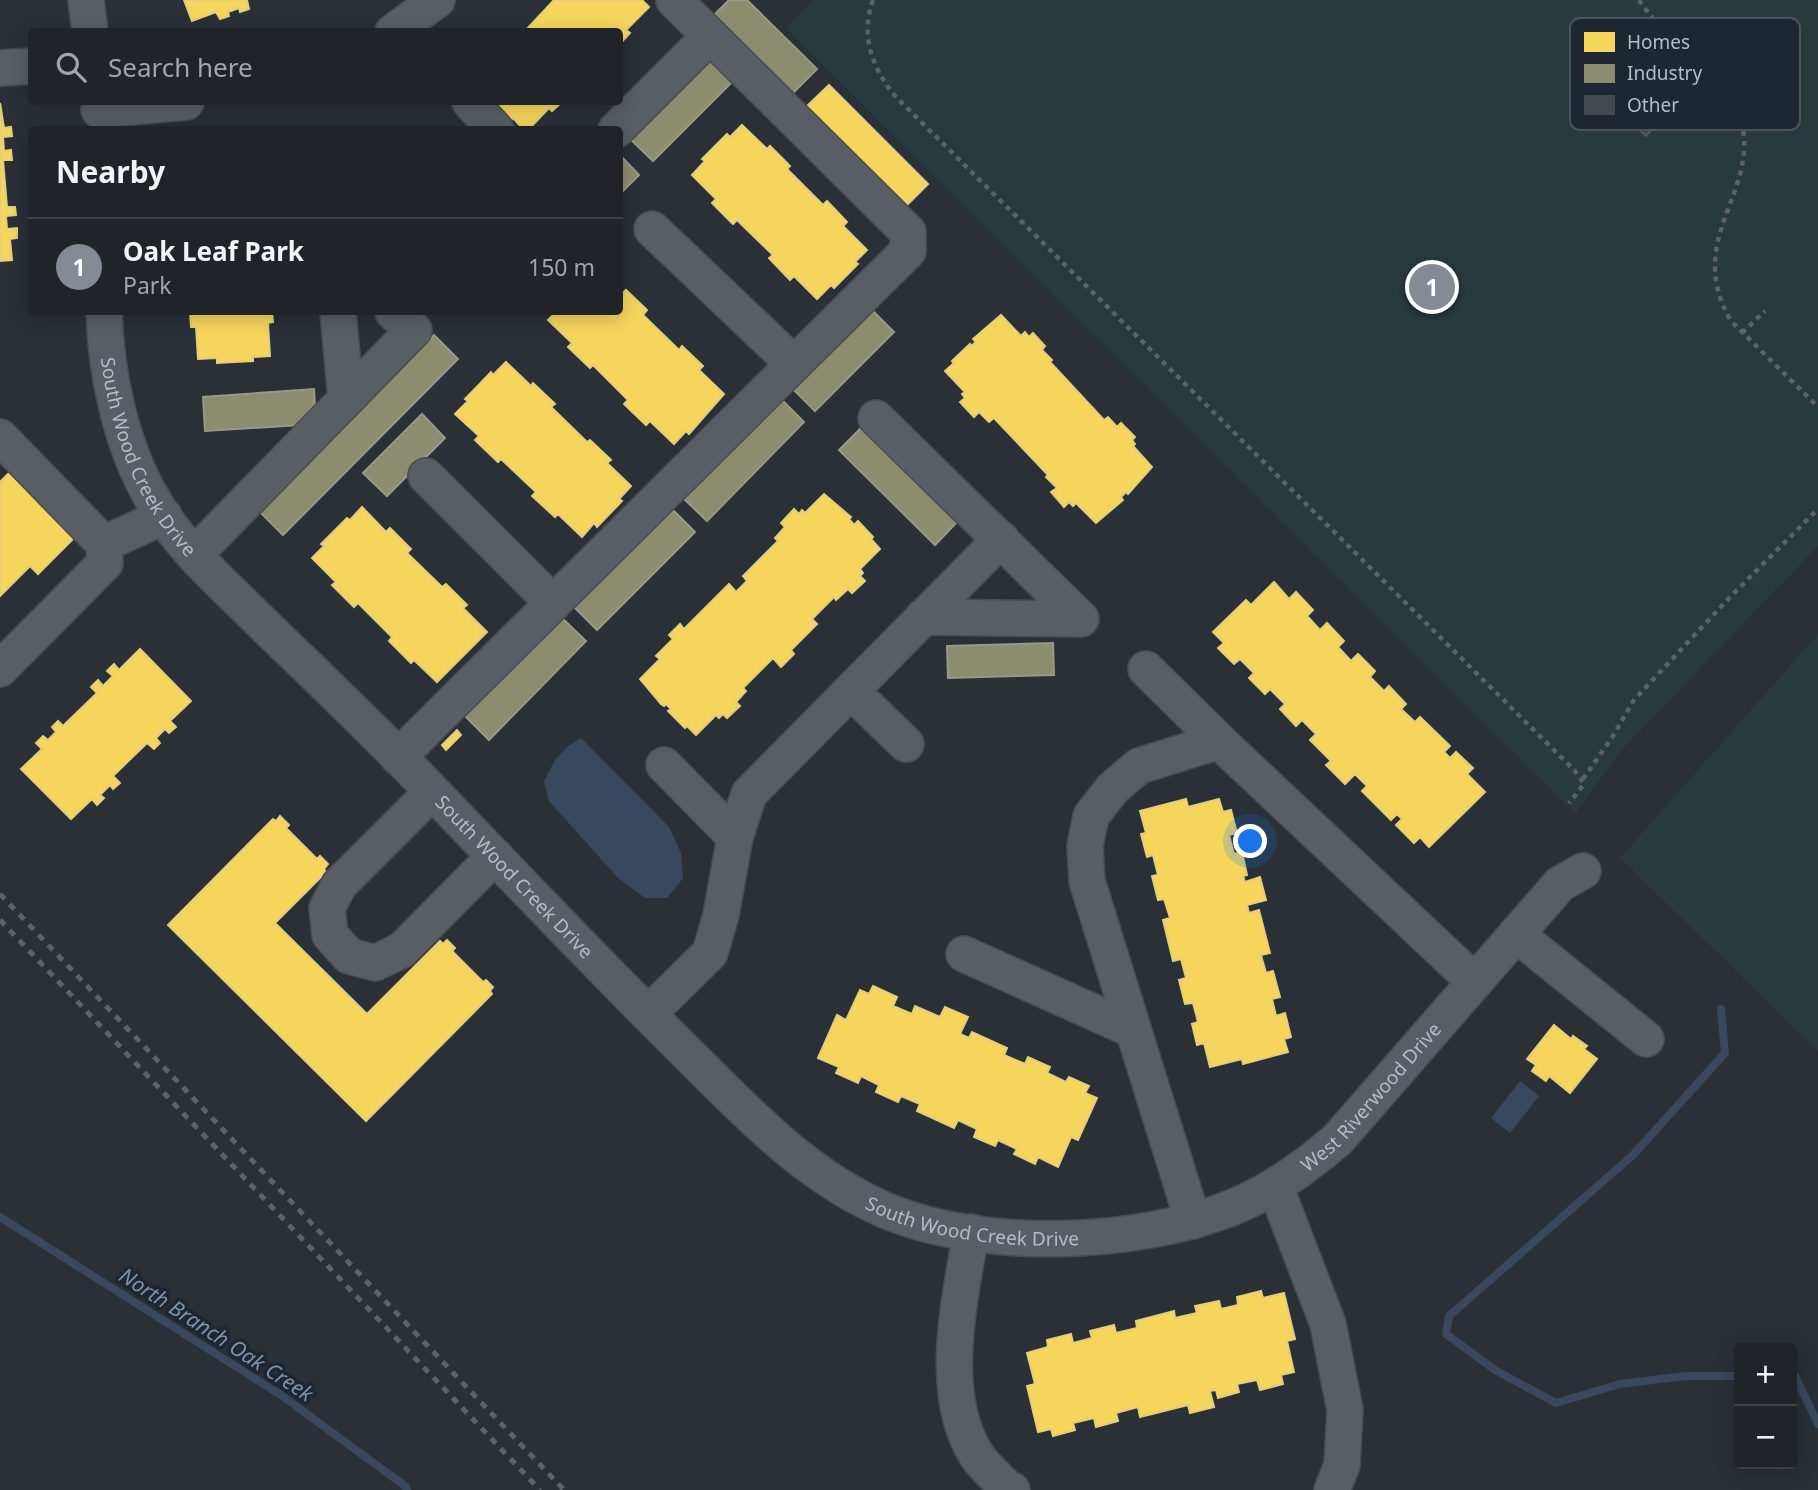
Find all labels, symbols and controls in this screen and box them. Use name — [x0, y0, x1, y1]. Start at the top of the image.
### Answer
legend — [1570, 18, 1800, 130]
search box — [28, 28, 623, 105]
text: Homes — [1627, 29, 1690, 55]
icon: search — [52, 48, 90, 86]
text: Search here — [108, 49, 253, 85]
text: Industry — [1627, 60, 1702, 86]
text: Other — [1627, 92, 1679, 118]
text: Nearby — [56, 151, 165, 192]
text: Oak Leaf Park — [123, 233, 304, 269]
text: 1 — [72, 251, 86, 283]
text: 150 m — [528, 251, 595, 283]
pin: 1 — [1409, 261, 1455, 313]
text: Park — [123, 269, 172, 301]
street label: South Wood Creek Drive — [95, 355, 202, 562]
street label: South Wood Creek Drive — [430, 789, 599, 964]
your location — [1233, 824, 1267, 858]
street label: West Riverwood Drive — [1295, 1017, 1447, 1178]
street label: South Wood Creek Drive — [861, 1190, 1080, 1252]
water label: North Branch Oak Creek — [114, 1261, 320, 1408]
map controls — [1734, 1343, 1797, 1469]
button: + — [1734, 1343, 1797, 1406]
button: − — [1734, 1406, 1797, 1469]

